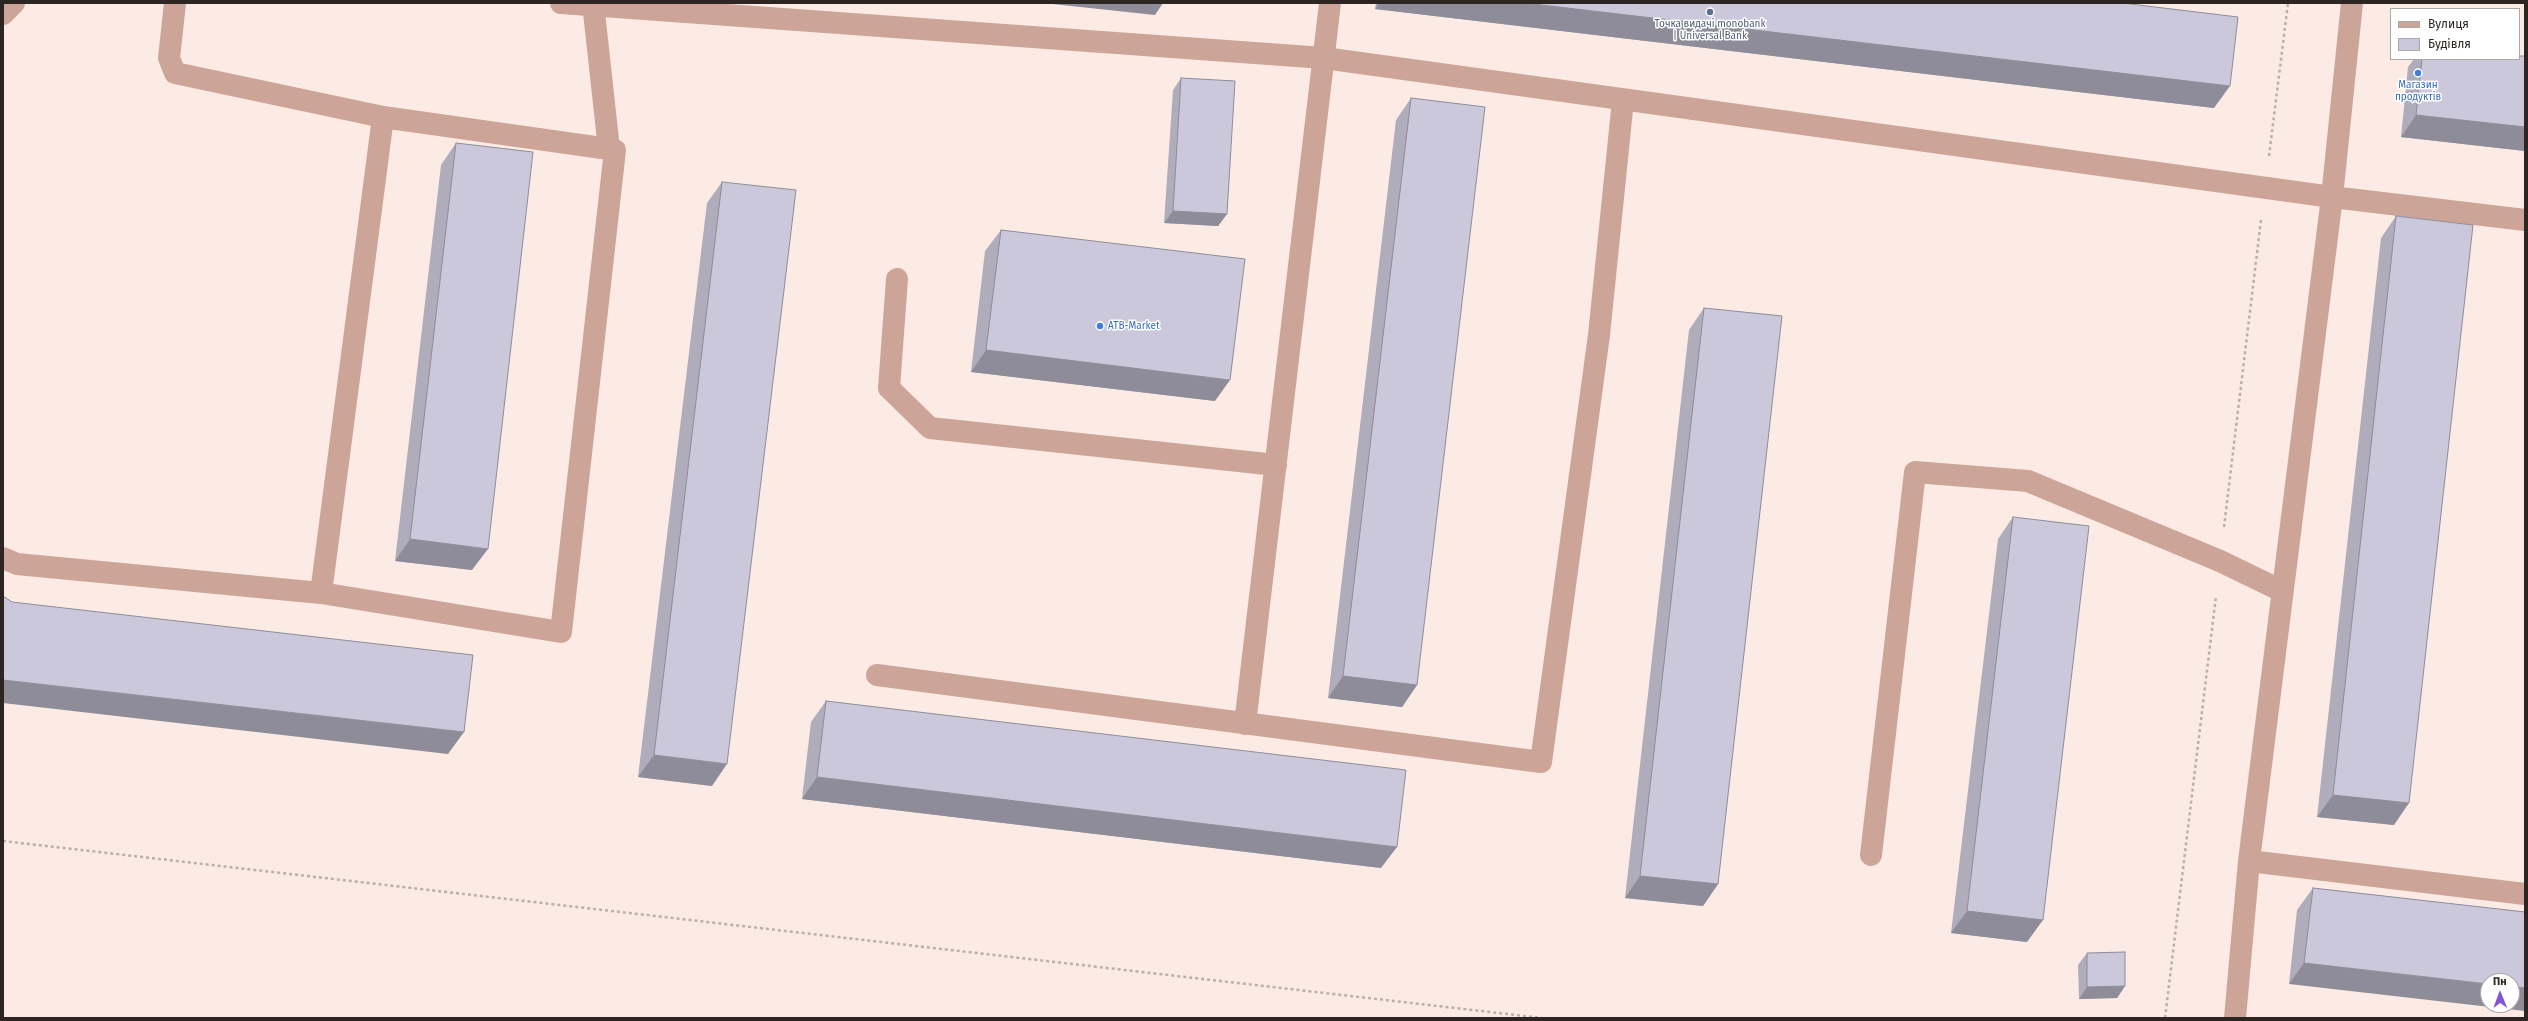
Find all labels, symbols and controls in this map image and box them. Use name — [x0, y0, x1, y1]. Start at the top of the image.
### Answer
marker: Точка видачі monobank | Universal Bank — [1705, 7, 1715, 17]
legend — [2390, 8, 2520, 60]
text: Вулиця — [2428, 17, 2469, 31]
place label: Точка видачі monobank | Universal Bank — [1654, 18, 1766, 42]
text: Будівля — [2428, 37, 2471, 51]
marker: Магазин продуктів — [2413, 68, 2423, 78]
place label: Магазин продуктів — [2395, 79, 2441, 102]
place label: ATB-Market — [1108, 320, 1160, 332]
marker: ATB-Market — [1095, 321, 1105, 331]
north arrow — [2480, 973, 2520, 1013]
text: Пн — [2493, 975, 2507, 988]

